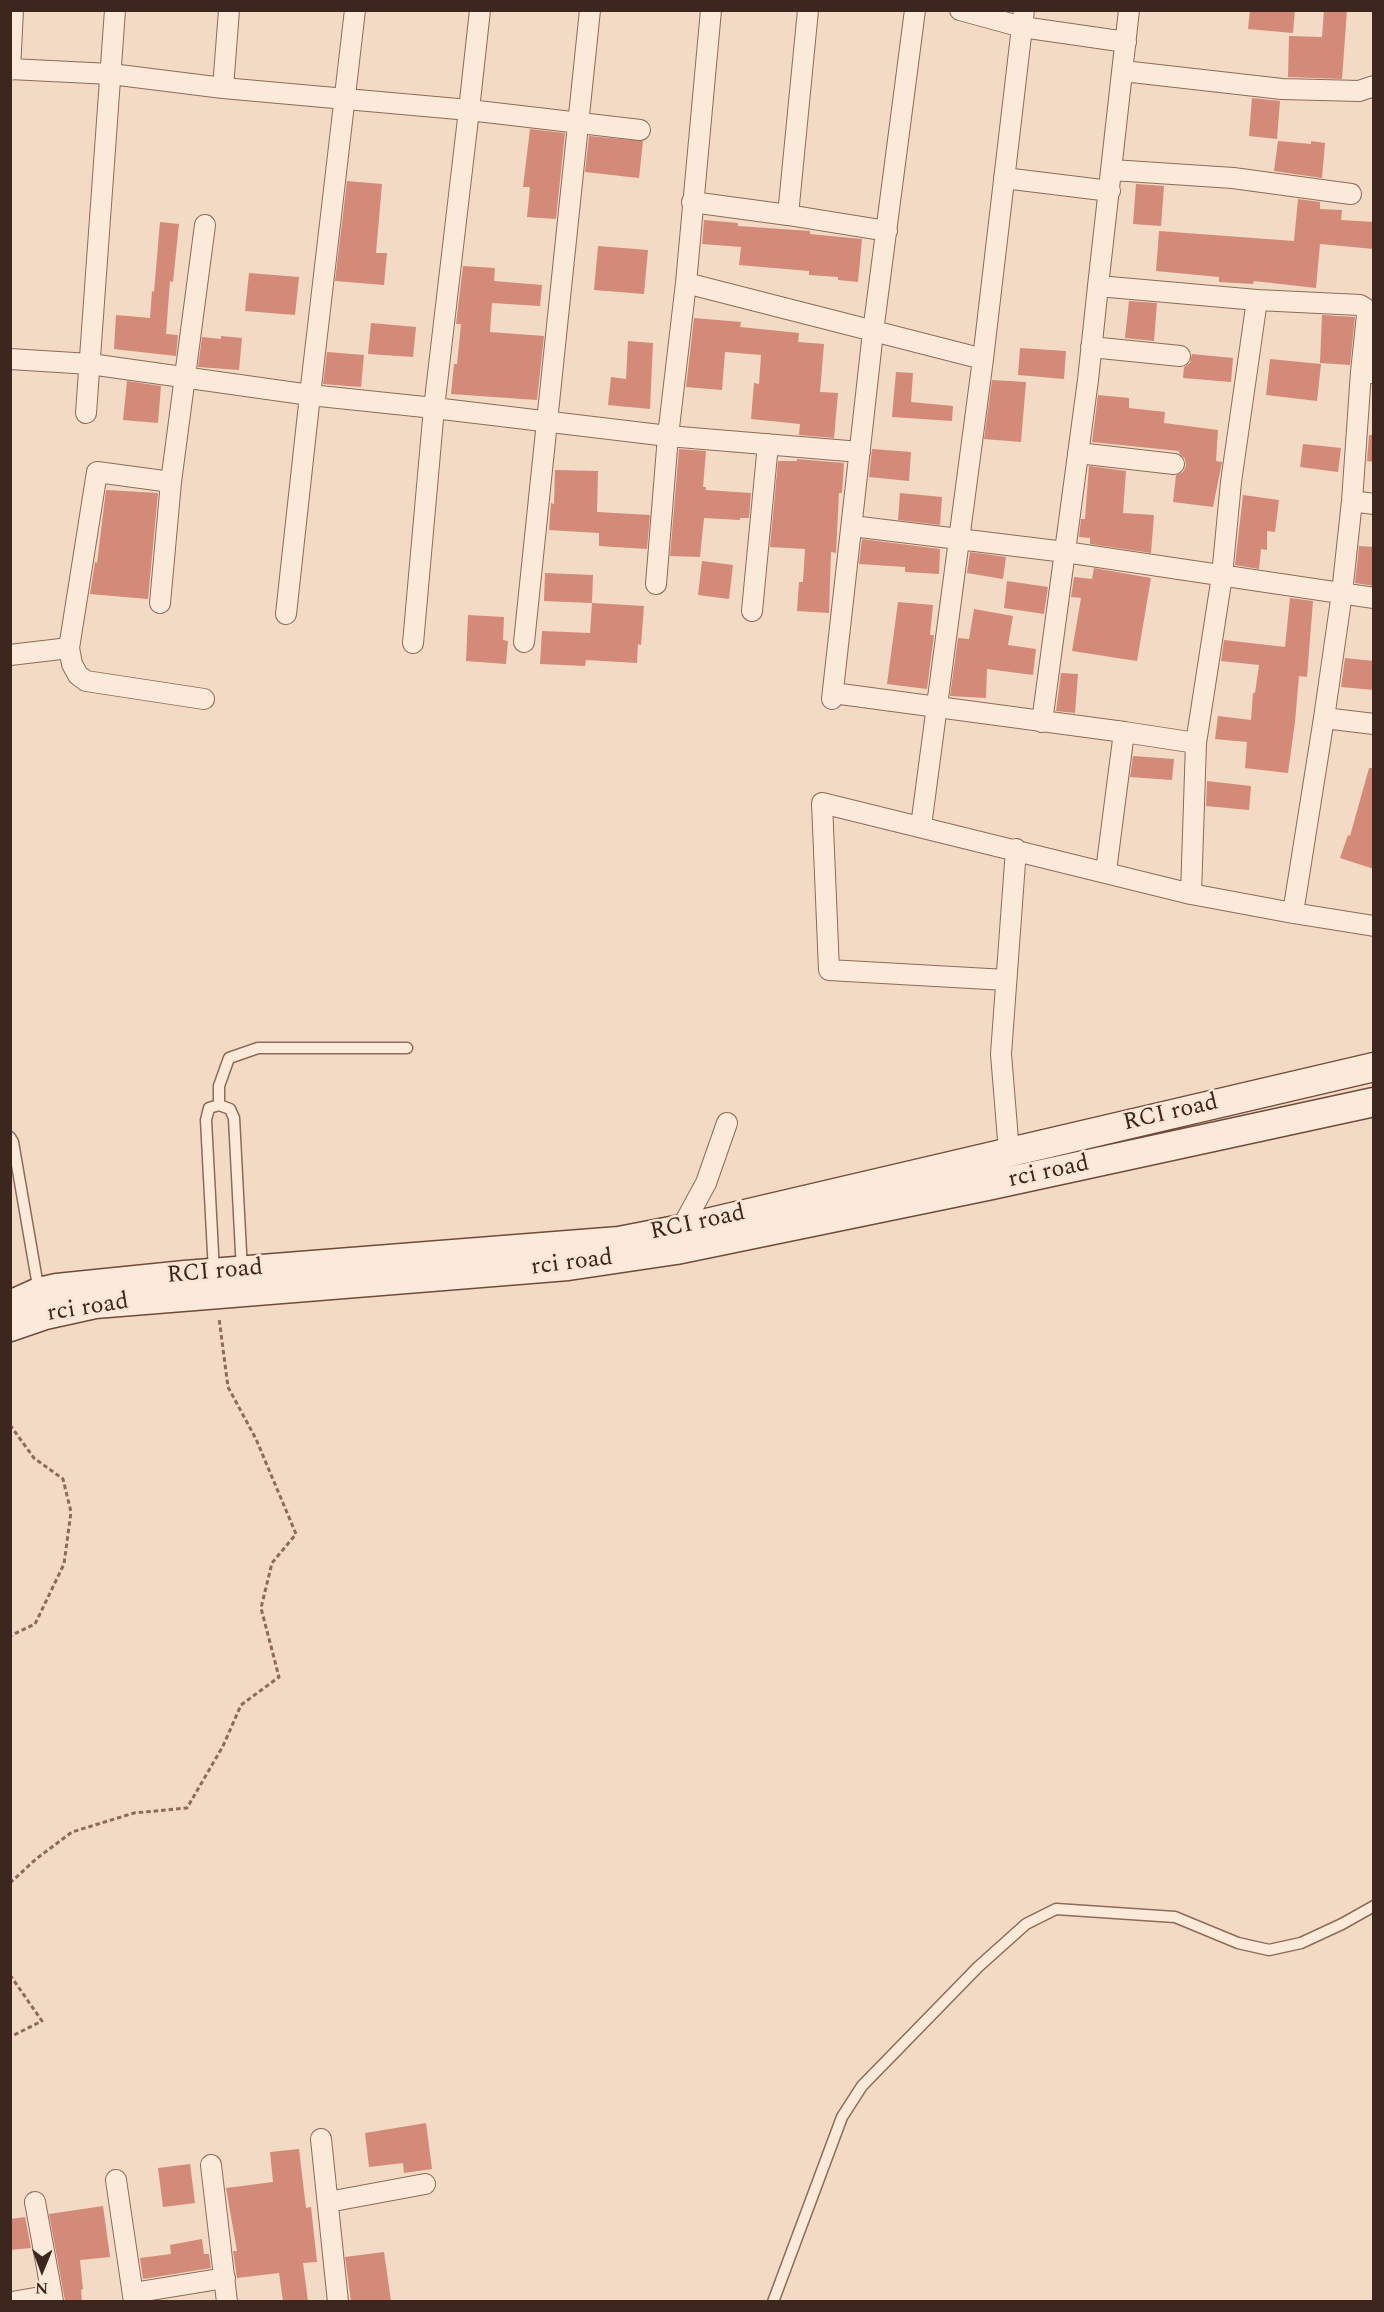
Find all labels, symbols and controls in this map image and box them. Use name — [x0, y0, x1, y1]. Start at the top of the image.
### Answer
street label: RCI road — [1121, 1089, 1221, 1139]
street label: rci road — [1006, 1150, 1092, 1196]
street label: RCI road — [648, 1200, 748, 1248]
street label: rci road — [529, 1245, 615, 1283]
street label: RCI road — [166, 1254, 264, 1292]
street label: rci road — [45, 1288, 131, 1330]
north arrow — [12, 2240, 72, 2300]
text: N — [35, 2276, 48, 2300]

